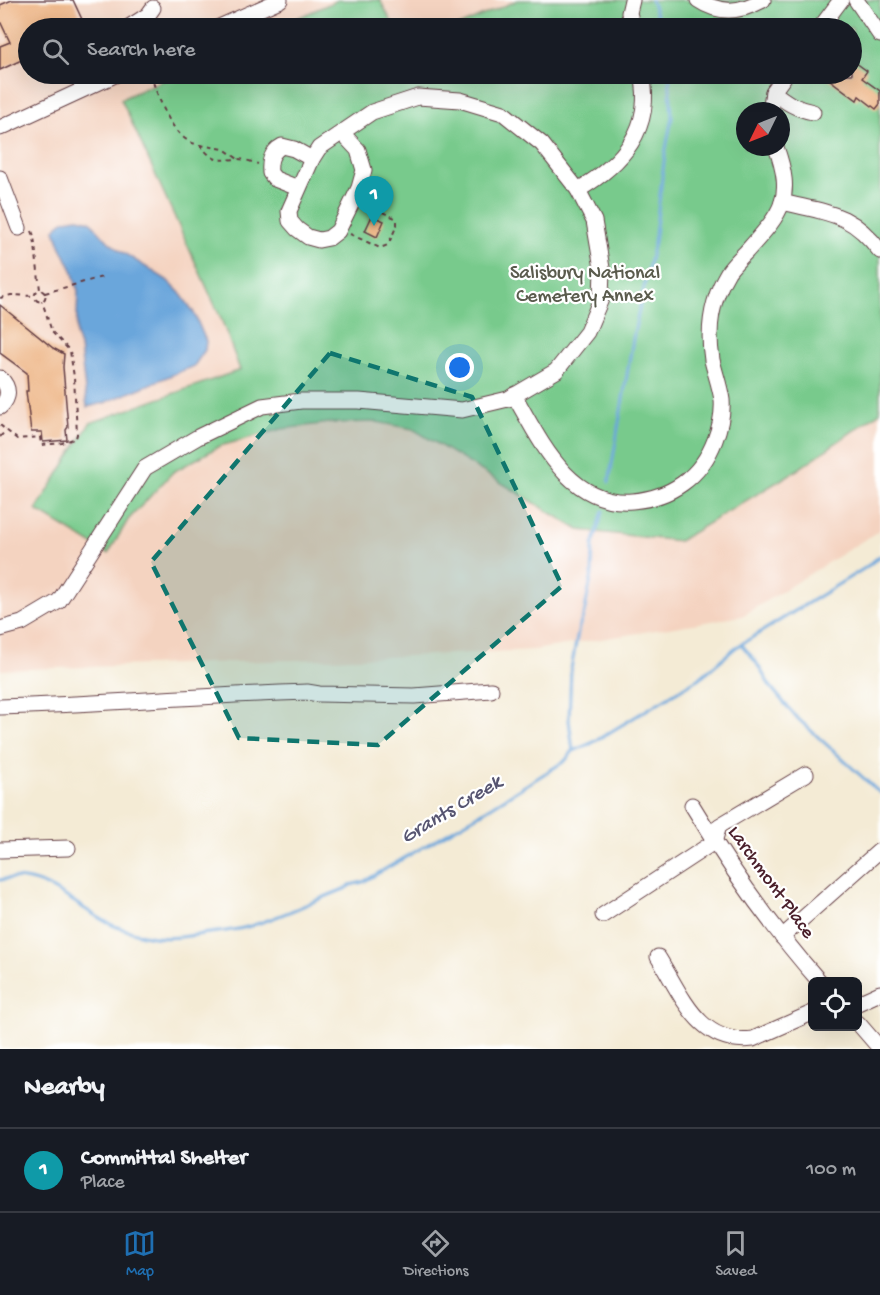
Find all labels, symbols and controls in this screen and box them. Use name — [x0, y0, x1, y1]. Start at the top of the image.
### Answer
search box — [18, 18, 862, 84]
icon: search — [39, 35, 72, 68]
text: Search here — [87, 38, 195, 64]
north arrow — [736, 102, 790, 156]
pin: 1 — [354, 176, 394, 226]
park label: Salisbury National Cemetery Annex — [510, 263, 660, 309]
your location — [445, 353, 474, 382]
water label: Grants Creek — [397, 770, 509, 851]
street label: Larchmont Place — [721, 822, 819, 944]
map controls — [808, 977, 862, 1031]
button: locate — [808, 977, 862, 1031]
text: Nearby — [24, 1073, 105, 1104]
text: Committal Shelter — [81, 1146, 247, 1172]
text: 1 — [39, 1159, 48, 1182]
text: 100 m — [806, 1159, 856, 1182]
text: Place — [81, 1172, 125, 1195]
tab: Map — [123, 1227, 156, 1282]
tab: Directions — [403, 1227, 469, 1282]
tab: Saved — [715, 1227, 756, 1282]

